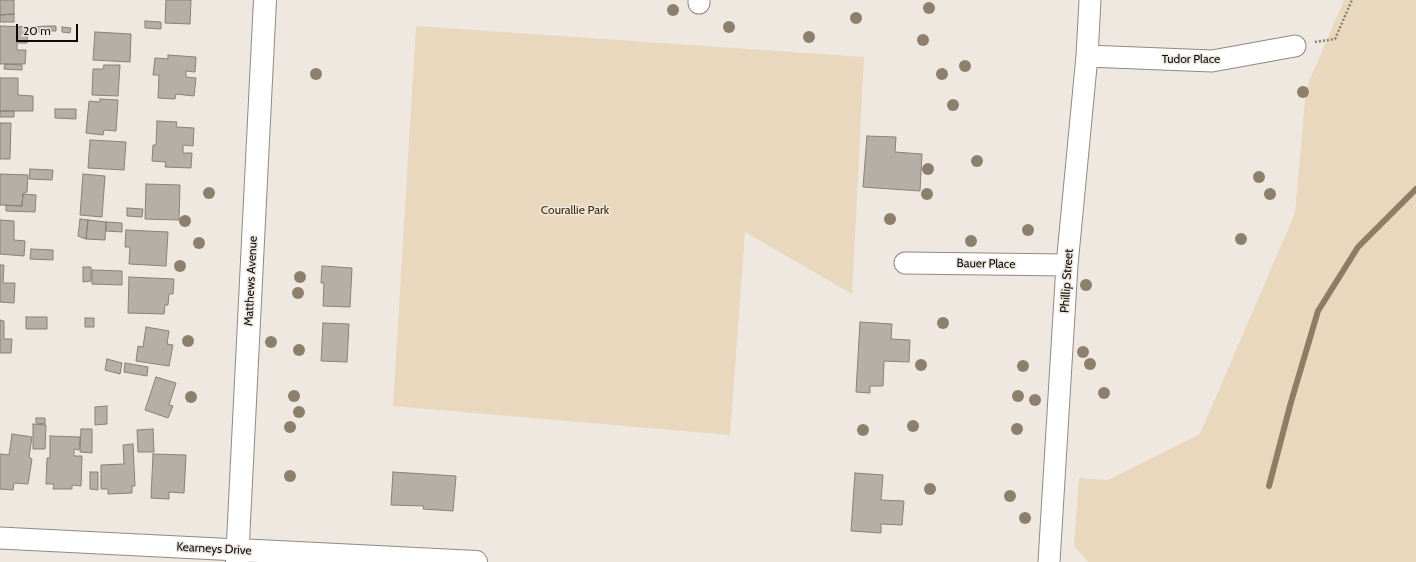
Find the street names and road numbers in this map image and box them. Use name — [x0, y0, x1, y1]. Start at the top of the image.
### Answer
street label: Tudor Place — [1162, 52, 1220, 66]
street label: Matthews Avenue — [241, 235, 261, 327]
street label: Phillip Street — [1058, 248, 1076, 314]
street label: Bauer Place — [957, 256, 1015, 272]
street label: Kearneys Drive — [176, 540, 252, 558]

